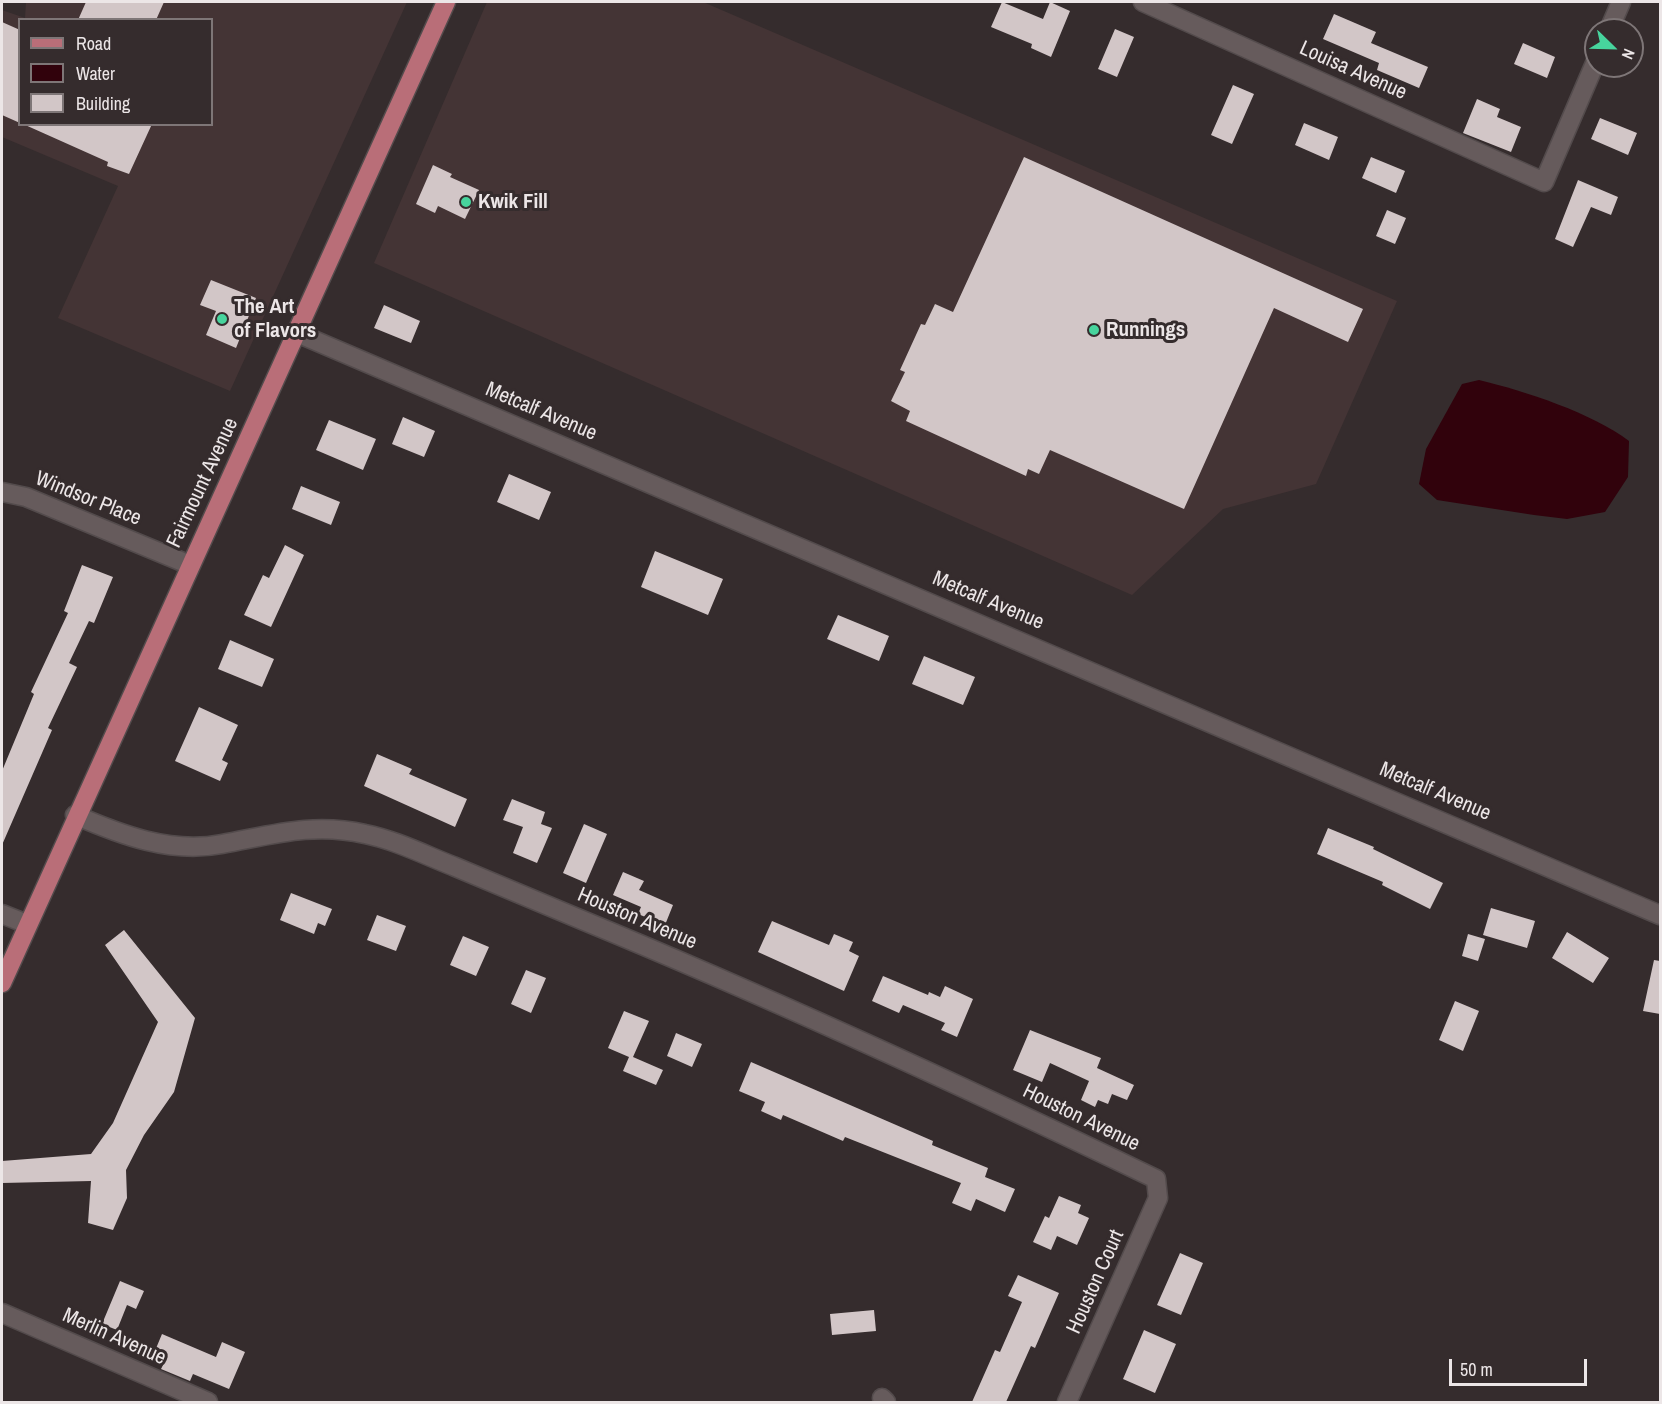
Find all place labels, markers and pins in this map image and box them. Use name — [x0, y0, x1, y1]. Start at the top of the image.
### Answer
place label: Kwik Fill — [478, 189, 548, 215]
marker: Kwik Fill — [459, 195, 473, 209]
place label: The Art of Flavors — [234, 294, 316, 344]
marker: The Art of Flavors — [215, 312, 229, 326]
place label: Runnings — [1106, 317, 1185, 343]
marker: Runnings — [1087, 323, 1101, 337]

